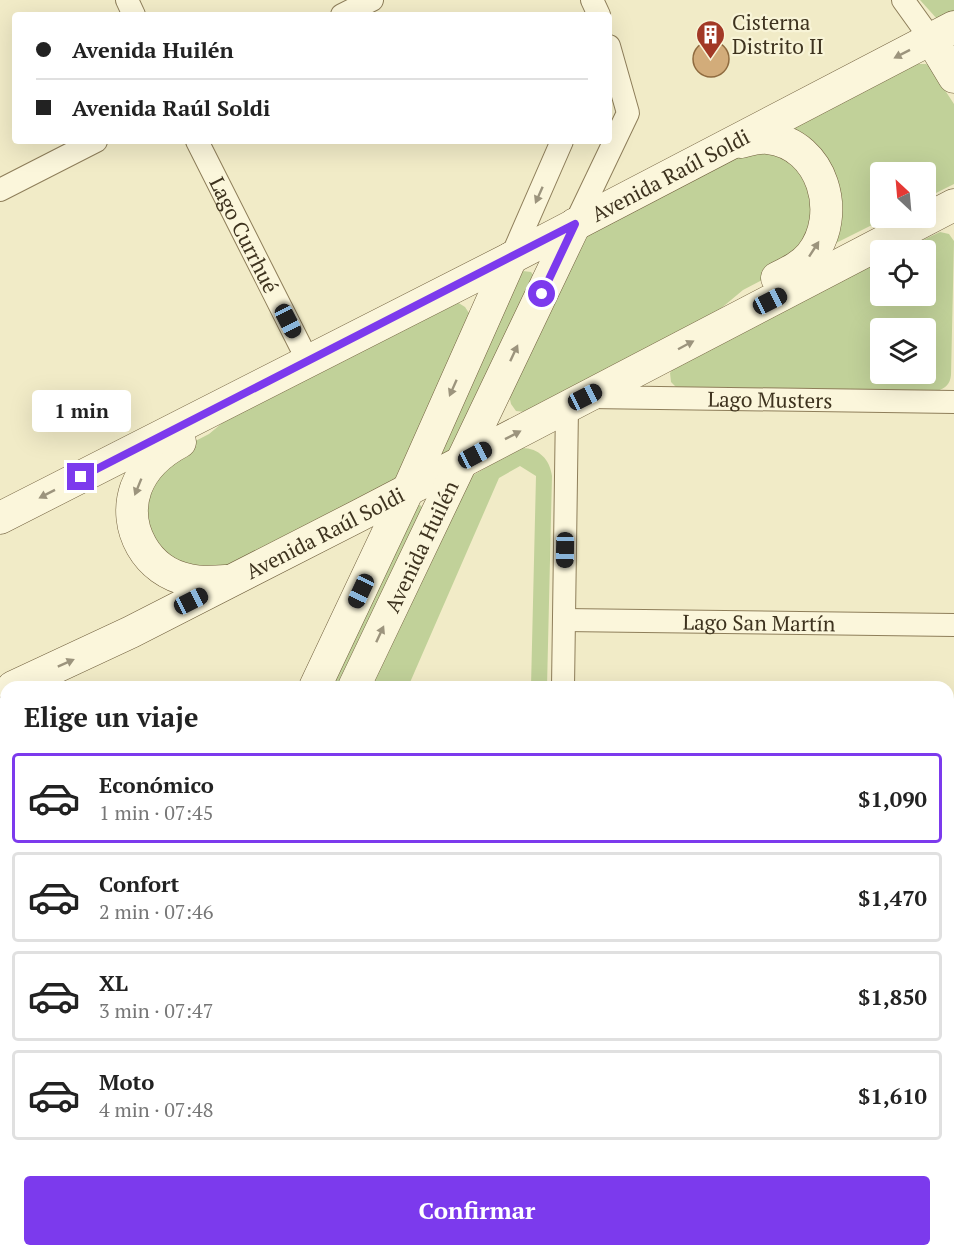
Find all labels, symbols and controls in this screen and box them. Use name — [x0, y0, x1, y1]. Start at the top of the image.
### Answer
place label: Cisterna Distrito II — [732, 8, 824, 60]
building icon: Cisterna Distrito II — [695, 18, 727, 60]
text: Avenida Huilén — [72, 35, 234, 64]
one-way arrow — [893, 49, 911, 59]
text: Avenida Raúl Soldi — [72, 93, 270, 122]
street label: Avenida Raúl Soldi — [586, 122, 754, 228]
north arrow — [870, 162, 936, 228]
map controls — [870, 162, 936, 384]
street label: Lago Currhué — [203, 172, 285, 298]
one-way arrow — [534, 186, 543, 203]
button: locate — [870, 240, 936, 306]
one-way arrow — [808, 241, 819, 257]
route start — [528, 280, 555, 307]
car — [750, 285, 790, 317]
car — [272, 301, 304, 341]
button: layers — [870, 318, 936, 384]
one-way arrow — [677, 340, 694, 350]
one-way arrow — [508, 344, 518, 362]
one-way arrow — [448, 379, 458, 397]
car — [565, 381, 605, 413]
street label: Lago Musters — [707, 385, 833, 414]
callout: 1 min — [32, 390, 130, 432]
text: 1 min — [54, 397, 109, 424]
one-way arrow — [505, 430, 522, 440]
car — [455, 439, 495, 471]
route end — [67, 463, 94, 490]
street label: Avenida Huilén — [378, 475, 465, 617]
one-way arrow — [133, 478, 142, 496]
street label: Avenida Raúl Soldi — [241, 480, 409, 585]
one-way arrow — [39, 489, 56, 499]
car — [556, 532, 574, 568]
car — [345, 571, 377, 611]
car — [171, 585, 211, 617]
street label: Lago San Martín — [682, 608, 836, 637]
one-way arrow — [375, 626, 384, 643]
one-way arrow — [58, 658, 76, 668]
text: Elige un viaje — [24, 699, 198, 735]
text: Económico — [99, 770, 214, 799]
icon: car — [27, 771, 81, 825]
text: $1,090 — [858, 784, 927, 813]
text: 1 min · 07:45 — [99, 799, 213, 826]
text: Confort — [99, 869, 179, 898]
icon: car — [27, 870, 81, 924]
text: $1,470 — [858, 883, 927, 912]
text: 2 min · 07:46 — [99, 898, 213, 925]
text: XL — [99, 968, 128, 997]
icon: car — [27, 969, 81, 1023]
text: $1,850 — [858, 982, 927, 1011]
text: 3 min · 07:47 — [99, 997, 213, 1024]
text: Moto — [99, 1067, 154, 1096]
icon: car — [27, 1068, 81, 1122]
text: $1,610 — [858, 1081, 927, 1110]
text: 4 min · 07:48 — [99, 1096, 213, 1123]
button: Confirmar — [24, 1176, 930, 1245]

